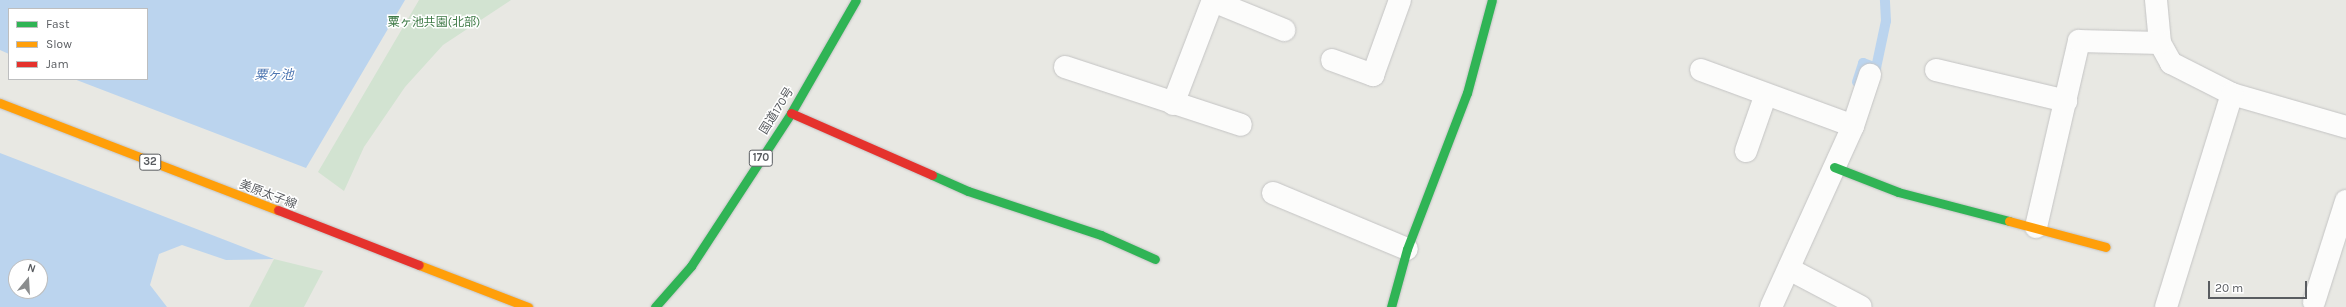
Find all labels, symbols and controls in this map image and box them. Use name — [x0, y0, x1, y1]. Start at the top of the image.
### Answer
legend — [8, 8, 148, 80]
park label: 粟ヶ池共園(北部) — [388, 16, 480, 30]
text: Fast — [46, 17, 69, 31]
text: Slow — [46, 37, 72, 51]
text: Jam — [46, 57, 69, 71]
water label: 粟ヶ池 — [255, 67, 293, 83]
street label: 国道170号 — [757, 85, 797, 137]
road number: 170 — [748, 149, 774, 167]
road number: 32 — [139, 153, 161, 171]
street label: 美原太子線 — [237, 178, 299, 212]
north arrow — [8, 259, 48, 299]
text: N — [26, 261, 37, 275]
scale bar — [2210, 273, 2309, 299]
text: 20 m — [2215, 281, 2243, 295]

